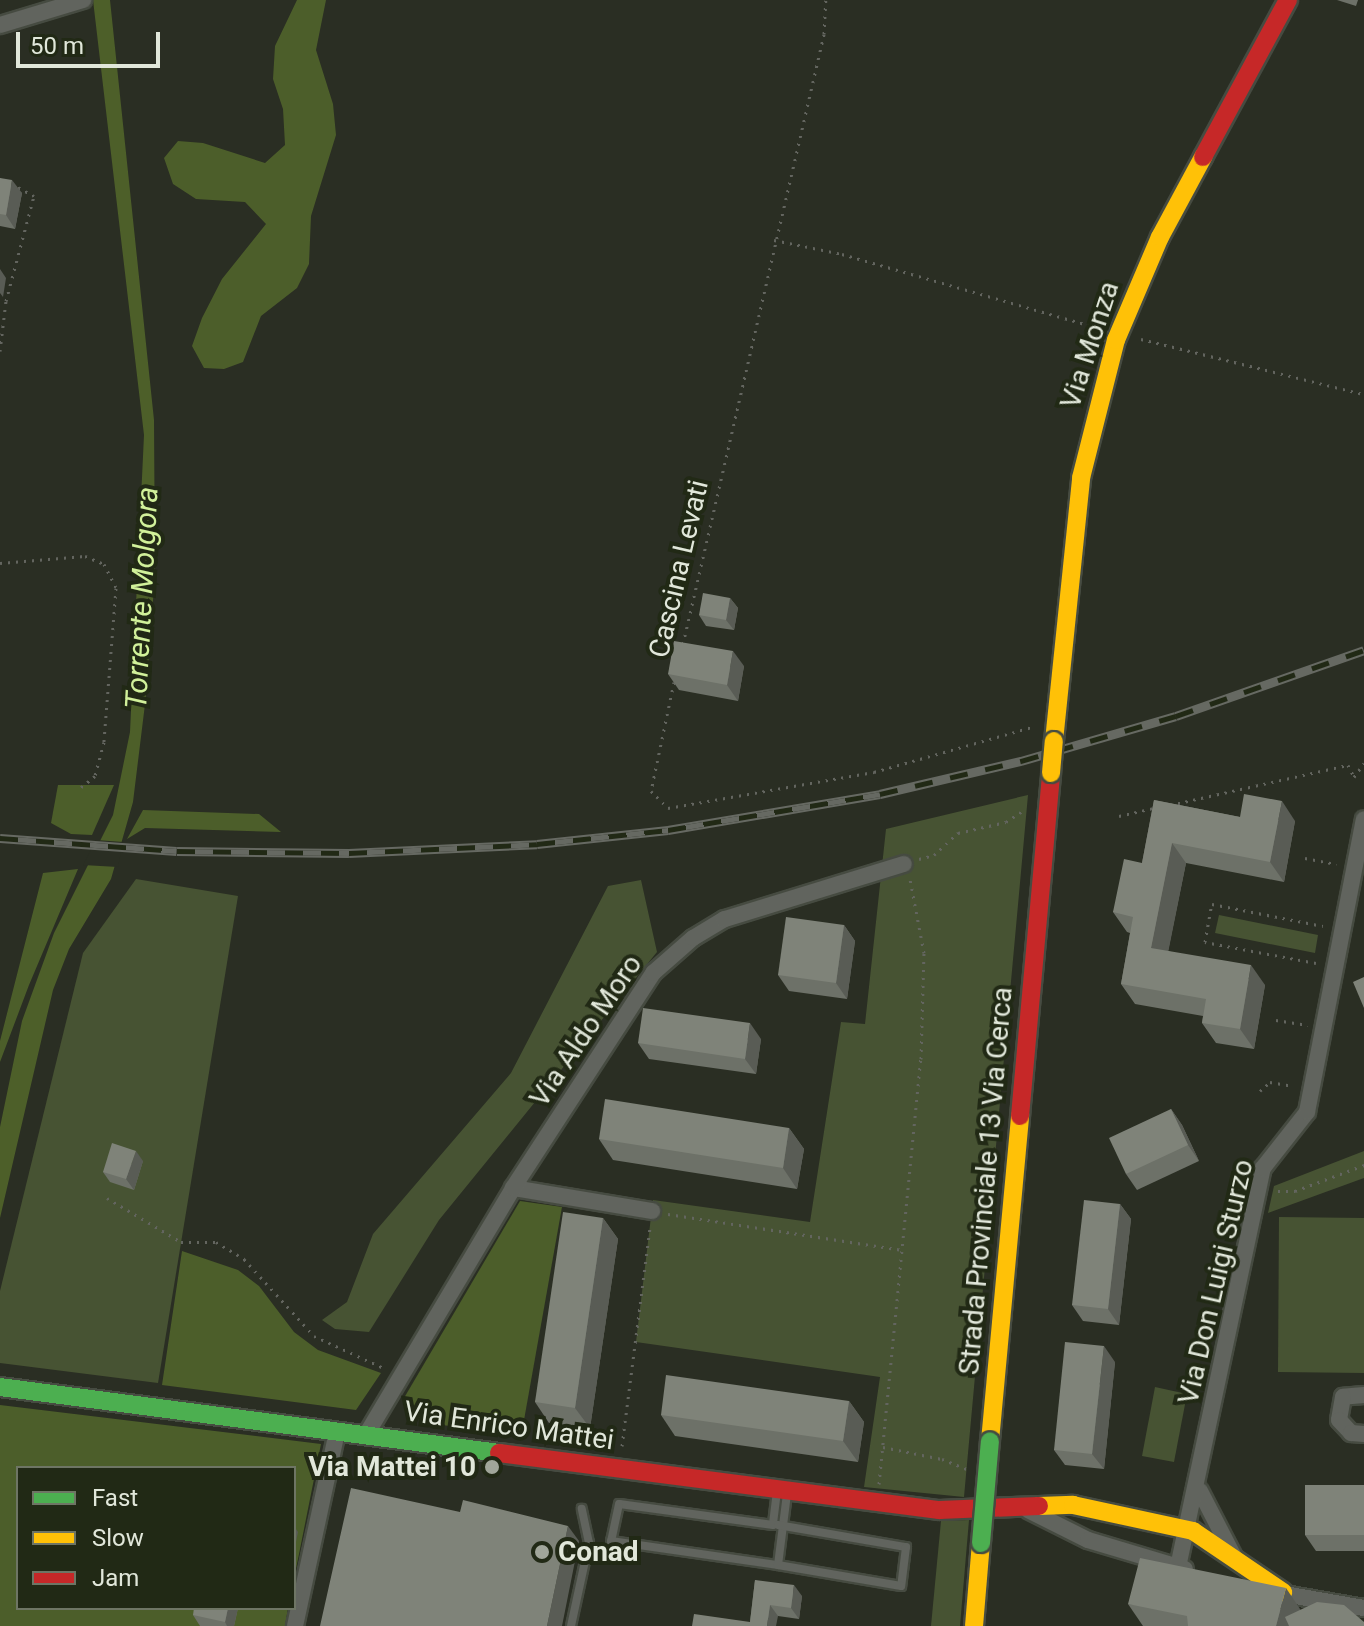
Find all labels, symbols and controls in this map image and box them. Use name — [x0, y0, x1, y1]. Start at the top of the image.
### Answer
scale bar — [20, 16, 164, 66]
text: 50 m — [30, 32, 84, 60]
street label: Via Monza — [1054, 277, 1126, 413]
street label: Cascina Levati — [642, 477, 716, 661]
water label: Torrente Molgora — [118, 486, 166, 710]
street label: Via Aldo Moro — [523, 949, 649, 1113]
street label: Strada Provinciale 13 Via Cerca — [952, 986, 1020, 1376]
street label: Via Don Luigi Sturzo — [1171, 1156, 1261, 1408]
street label: Via Enrico Mattei — [402, 1395, 616, 1457]
place label: Via Mattei 10 — [308, 1450, 476, 1484]
marker: Via Mattei 10 — [483, 1458, 501, 1476]
legend — [16, 1466, 296, 1610]
text: Fast — [92, 1484, 138, 1512]
text: Slow — [92, 1524, 144, 1552]
place label: Conad — [558, 1535, 639, 1569]
marker: Conad — [533, 1543, 551, 1561]
text: Jam — [92, 1564, 139, 1592]

